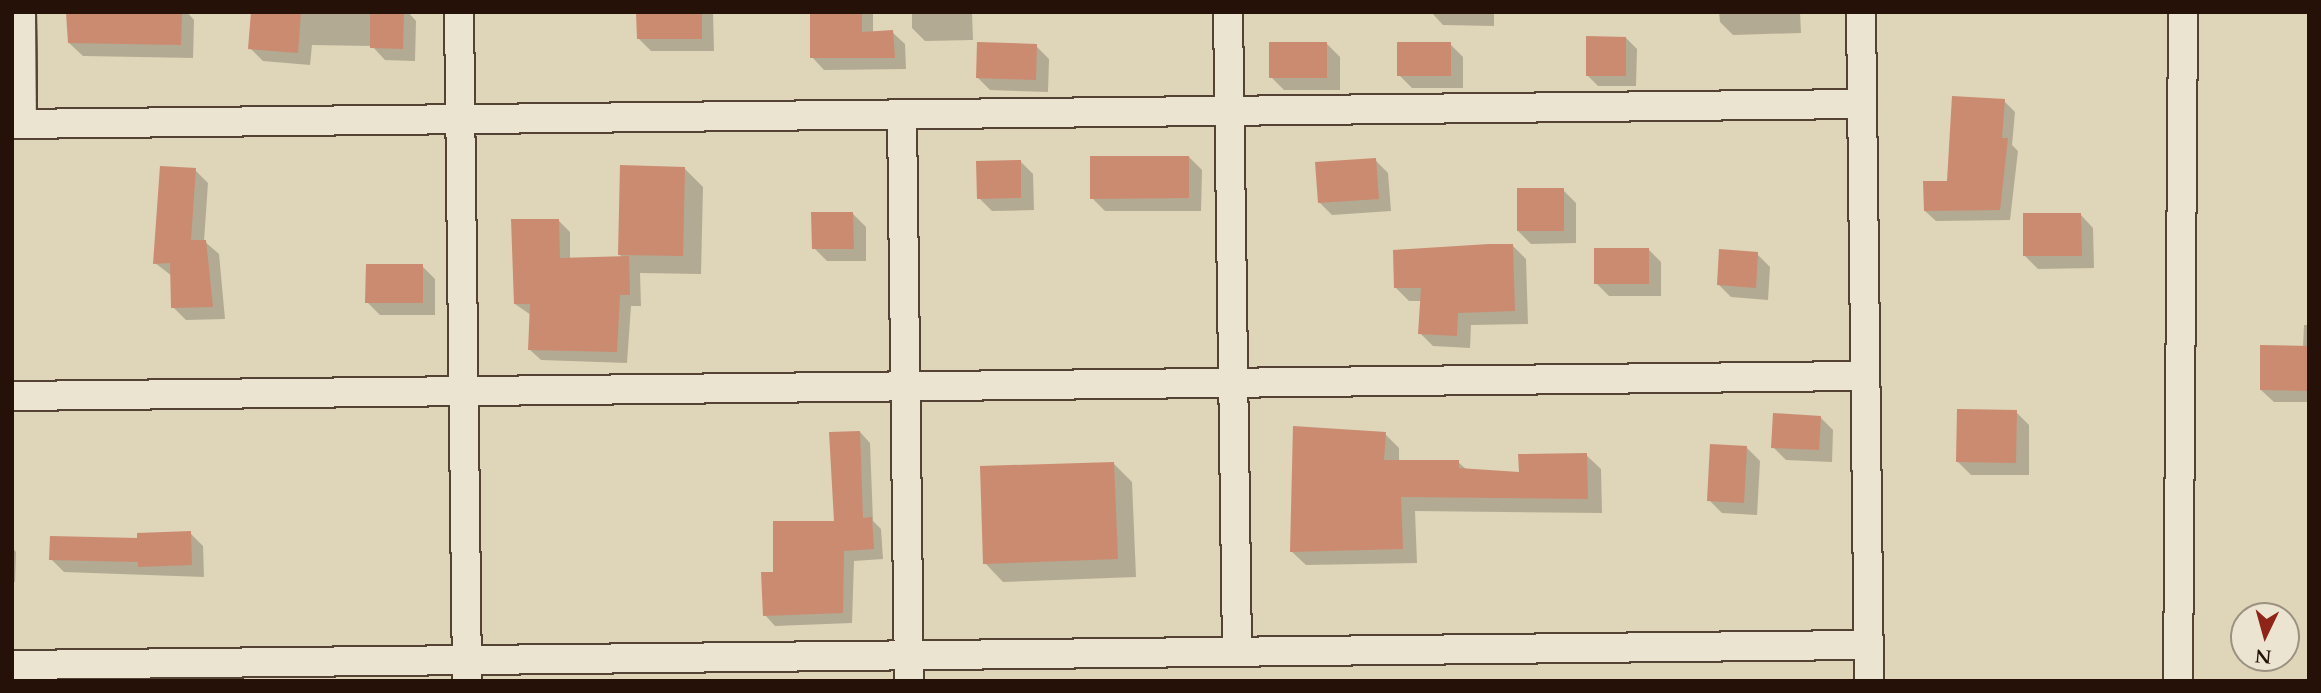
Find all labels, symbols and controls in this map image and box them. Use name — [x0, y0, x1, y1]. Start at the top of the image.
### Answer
north arrow — [2230, 602, 2300, 672]
text: N — [2254, 642, 2273, 670]

